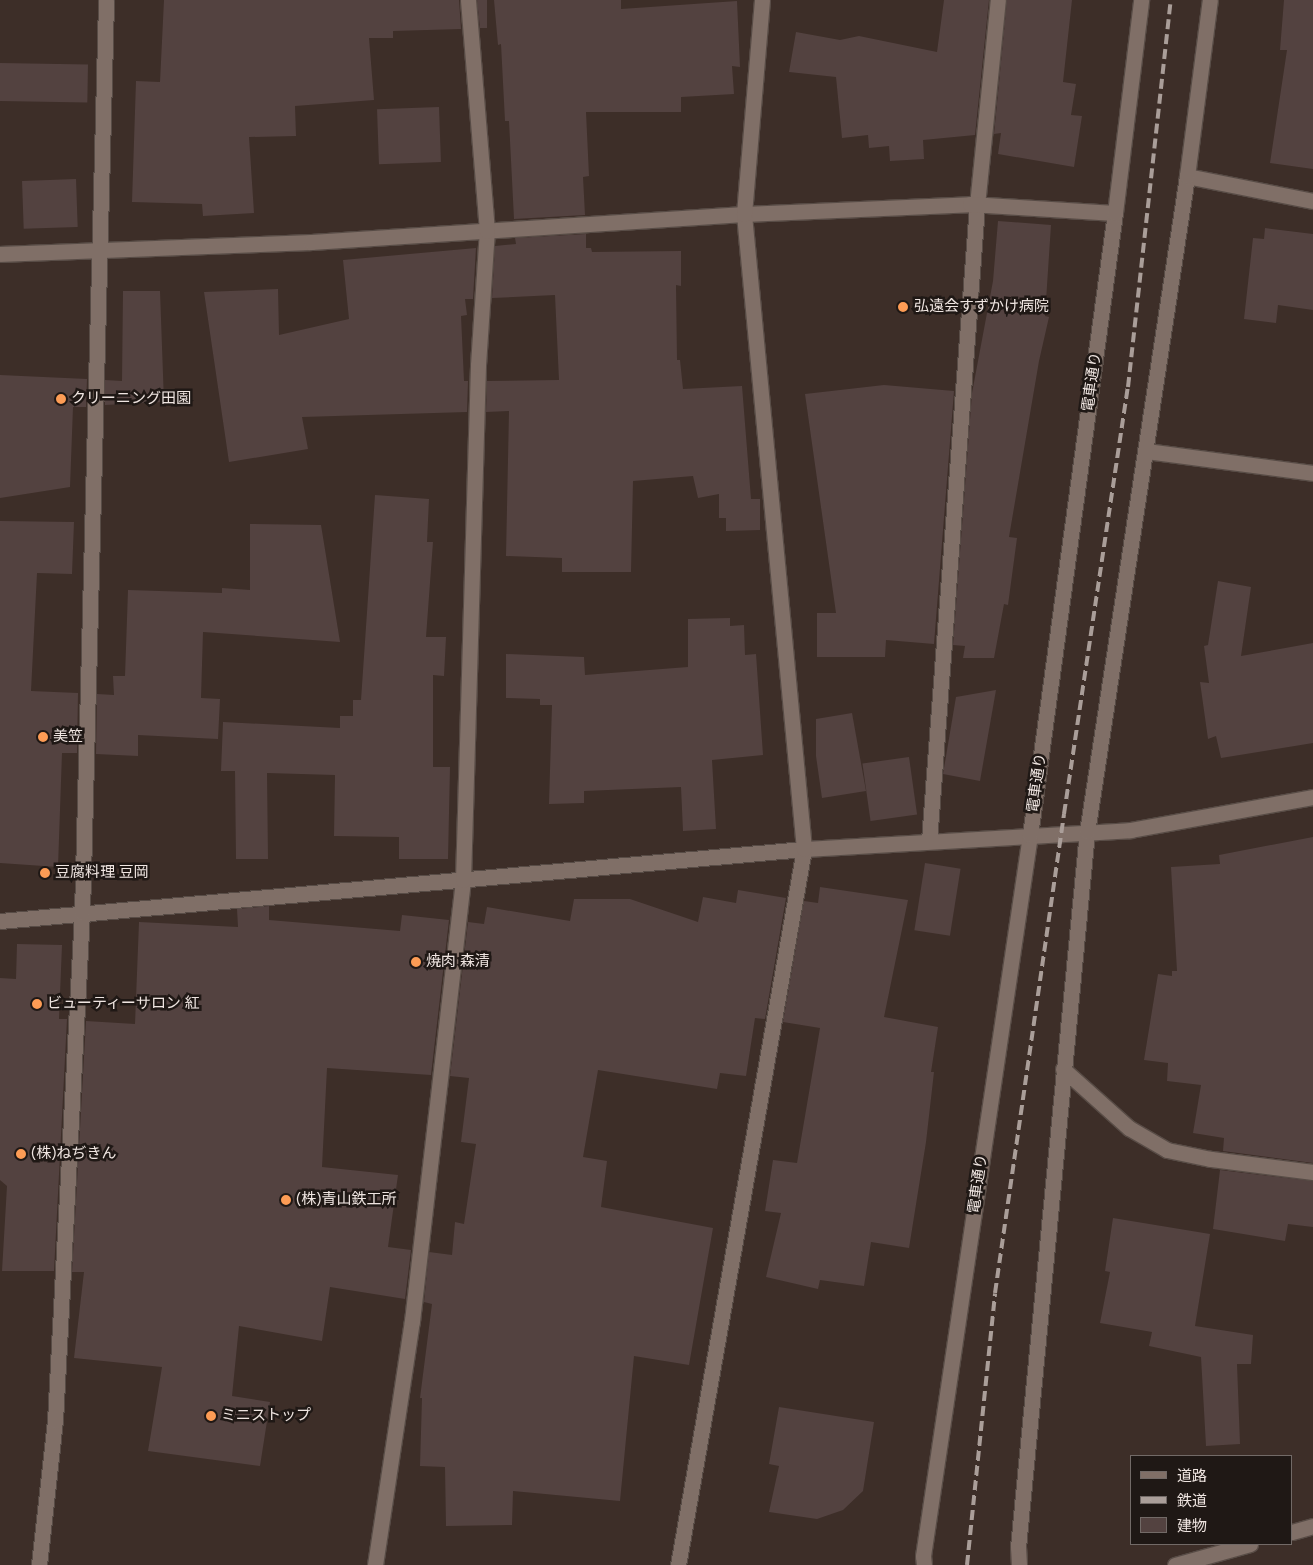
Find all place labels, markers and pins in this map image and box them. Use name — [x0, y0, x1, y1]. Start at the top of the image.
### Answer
place label: 弘遠会すずかけ病院 — [914, 298, 1049, 316]
marker: 弘遠会すずかけ病院 — [896, 300, 910, 314]
place label: クリーニング田園 — [71, 390, 191, 408]
marker: クリーニング田園 — [55, 393, 67, 405]
place label: 美笠 — [53, 728, 83, 746]
marker: 美笠 — [37, 731, 49, 743]
place label: 豆腐料理 豆岡 — [55, 864, 149, 882]
marker: 豆腐料理 豆岡 — [39, 867, 51, 879]
place label: 焼肉 森清 — [426, 953, 490, 971]
marker: 焼肉 森清 — [410, 956, 422, 968]
place label: ビューティーサロン 紅 — [47, 995, 201, 1013]
marker: ビューティーサロン 紅 — [31, 998, 43, 1010]
place label: (株)ねぢきん — [31, 1145, 117, 1163]
marker: (株)ねぢきん — [15, 1148, 27, 1160]
place label: (株)青山鉄工所 — [296, 1191, 397, 1209]
marker: (株)青山鉄工所 — [280, 1194, 292, 1206]
place label: ミニストップ — [221, 1407, 311, 1425]
marker: ミニストップ — [205, 1410, 217, 1422]

